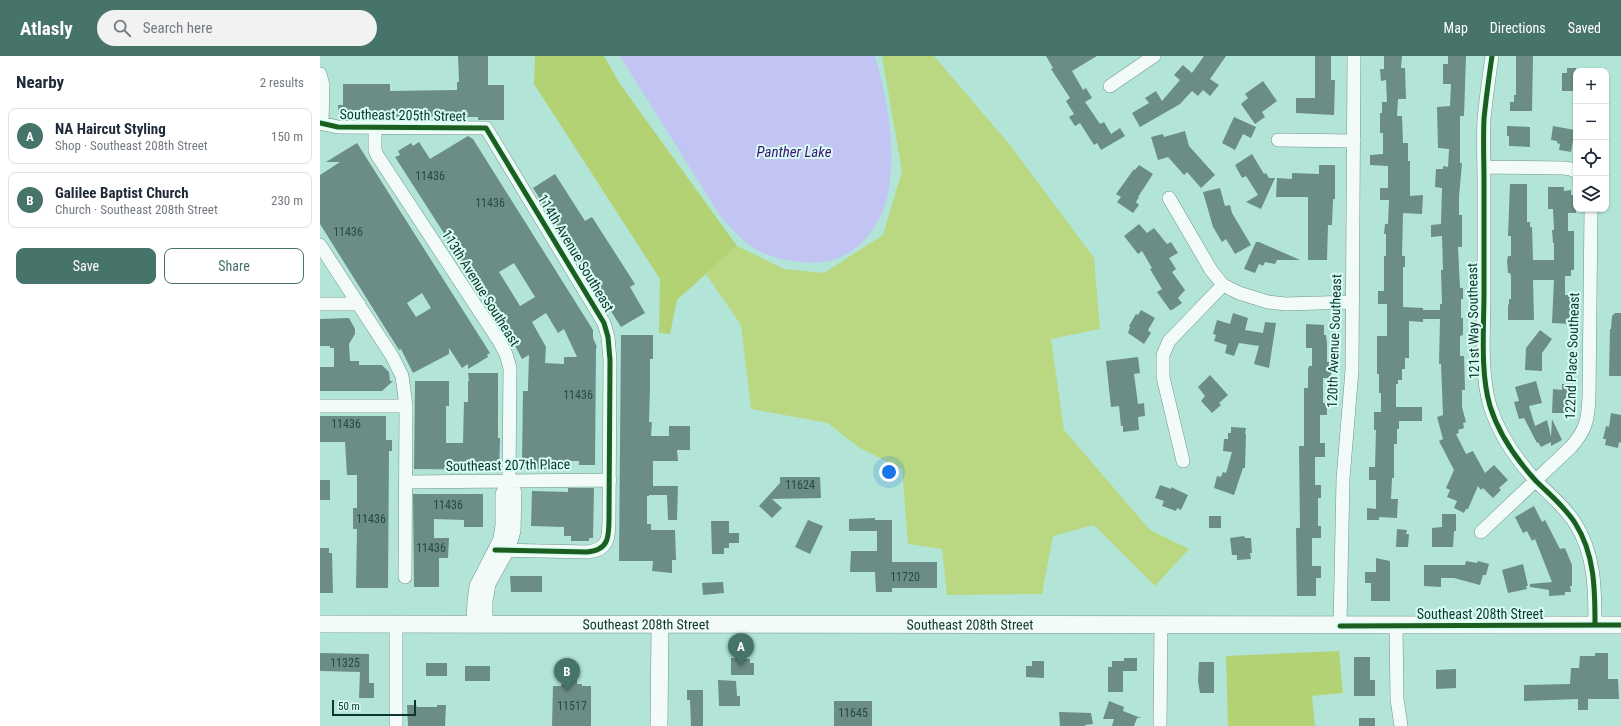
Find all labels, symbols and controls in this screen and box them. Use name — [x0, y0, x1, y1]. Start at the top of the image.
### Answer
search box — [97, 10, 377, 46]
text: Atlasly — [20, 17, 73, 40]
icon: search — [111, 17, 133, 39]
text: Search here — [143, 19, 212, 37]
text: Map — [1444, 20, 1468, 36]
text: Directions — [1490, 20, 1546, 36]
text: Saved — [1568, 20, 1601, 36]
map controls — [1573, 68, 1609, 212]
button: + — [1573, 68, 1609, 104]
text: Nearby — [16, 72, 64, 92]
text: 2 results — [260, 75, 304, 90]
button: − — [1573, 104, 1609, 140]
street label: Southeast 205th Street — [340, 106, 466, 124]
text: NA Haircut Styling — [55, 120, 166, 138]
text: A — [26, 129, 34, 144]
text: 150 m — [271, 129, 303, 144]
text: Shop · Southeast 208th Street — [55, 138, 208, 153]
button: locate — [1573, 140, 1609, 176]
water label: Panther Lake — [756, 143, 832, 161]
house number: 11436 — [415, 169, 445, 183]
button: layers — [1573, 176, 1609, 212]
text: Galilee Baptist Church — [55, 184, 189, 202]
street label: 114th Avenue Southeast — [535, 191, 617, 315]
text: B — [26, 193, 34, 208]
text: 230 m — [271, 193, 303, 208]
house number: 11436 — [475, 196, 505, 210]
text: Church · Southeast 208th Street — [55, 202, 218, 217]
house number: 11436 — [333, 225, 363, 239]
street label: 113th Avenue Southeast — [439, 227, 523, 349]
button: Save — [16, 248, 156, 284]
button: Share — [164, 248, 304, 284]
street label: 121st Way Southeast — [1464, 263, 1482, 379]
street label: 120th Avenue Southeast — [1324, 274, 1344, 408]
street label: 122nd Place Southeast — [1562, 292, 1582, 420]
house number: 11436 — [563, 388, 593, 402]
house number: 11436 — [331, 417, 361, 431]
street label: Southeast 207th Place — [446, 456, 571, 474]
your location — [879, 462, 899, 482]
house number: 11624 — [785, 478, 815, 492]
house number: 11436 — [433, 498, 463, 512]
house number: 11436 — [356, 512, 386, 526]
house number: 11436 — [416, 541, 446, 555]
house number: 11720 — [890, 570, 920, 584]
street label: Southeast 208th Street — [1417, 606, 1543, 622]
street label: Southeast 208th Street — [583, 616, 709, 632]
street label: Southeast 208th Street — [907, 616, 1033, 633]
pin: A — [728, 633, 754, 666]
house number: 11325 — [330, 656, 360, 670]
pin: B — [554, 658, 580, 691]
scale bar — [332, 698, 416, 717]
house number: 11517 — [557, 699, 587, 713]
text: 50 m — [338, 700, 360, 713]
house number: 11645 — [838, 706, 868, 720]

